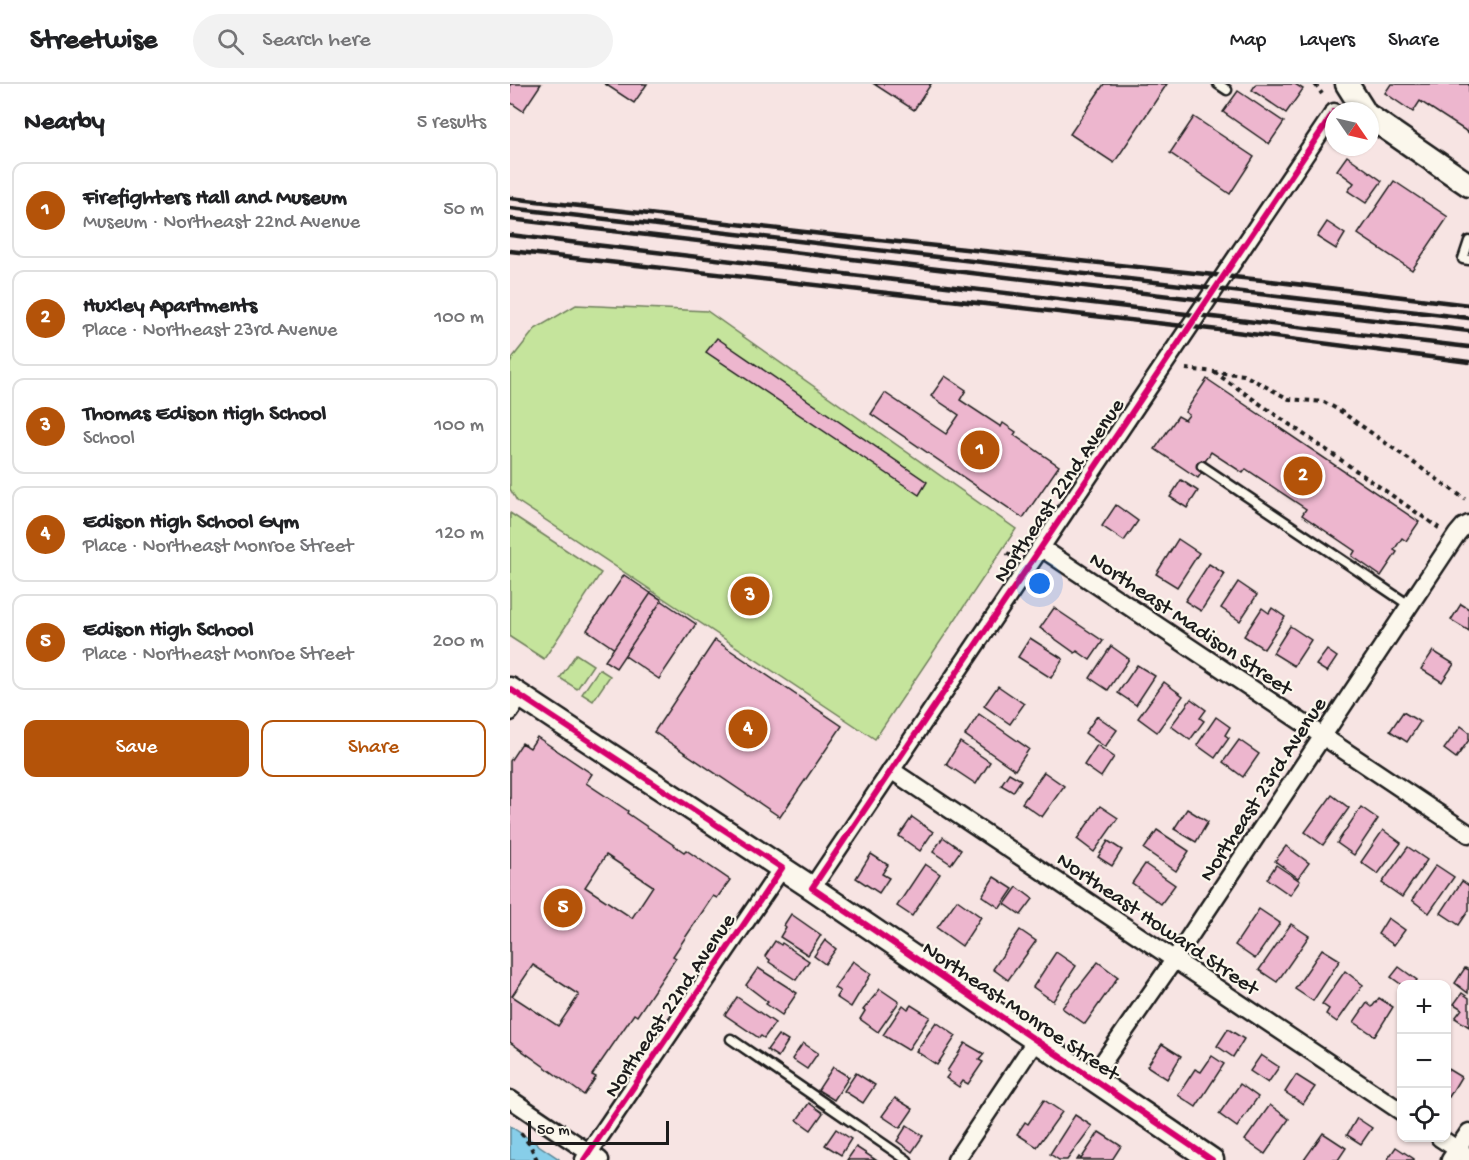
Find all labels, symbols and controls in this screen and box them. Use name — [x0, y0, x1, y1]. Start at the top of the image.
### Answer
search box — [193, 14, 613, 68]
text: Streetwise — [30, 25, 157, 58]
icon: search — [214, 25, 247, 58]
text: Search here — [262, 28, 371, 54]
text: Map — [1230, 29, 1266, 54]
text: Layers — [1299, 29, 1355, 54]
text: Share — [1388, 29, 1439, 54]
north arrow — [1325, 102, 1379, 156]
text: Nearby — [24, 108, 105, 139]
text: 5 results — [417, 112, 486, 135]
text: Firefighters Hall and Museum — [83, 186, 347, 212]
text: 1 — [41, 199, 50, 222]
text: 50 m — [443, 199, 484, 222]
text: Museum · Northeast 22nd Avenue — [83, 212, 360, 235]
text: Huxley Apartments — [83, 294, 257, 320]
text: 2 — [41, 307, 50, 330]
text: 100 m — [434, 307, 484, 330]
text: Place · Northeast 23rd Avenue — [83, 320, 337, 343]
street label: Northeast 22nd Avenue — [989, 394, 1132, 588]
text: Thomas Edison High School — [83, 402, 326, 428]
text: 3 — [40, 415, 51, 438]
text: 100 m — [434, 415, 484, 438]
text: School — [83, 428, 135, 451]
pin: 1 — [960, 428, 1000, 472]
pin: 2 — [1284, 454, 1322, 498]
text: Edison High School Gym — [83, 510, 299, 536]
text: 4 — [41, 523, 50, 546]
text: 120 m — [436, 523, 484, 546]
text: Place · Northeast Monroe Street — [83, 536, 353, 559]
street label: Northeast Madison Street — [1083, 548, 1298, 704]
your location — [1025, 569, 1054, 598]
pin: 3 — [730, 574, 770, 618]
text: Edison High School — [83, 618, 254, 644]
text: 5 — [40, 631, 51, 654]
text: 200 m — [433, 631, 484, 654]
text: Place · Northeast Monroe Street — [83, 644, 353, 667]
street label: Northeast 23rd Avenue — [1195, 693, 1334, 887]
pin: 4 — [728, 706, 768, 752]
button: Save — [24, 720, 249, 777]
button: Share — [261, 720, 486, 777]
street label: Northeast Howard Street — [1051, 848, 1264, 1004]
pin: 5 — [544, 886, 582, 930]
street label: Northeast 22nd Avenue — [600, 909, 743, 1103]
street label: Northeast Monroe Street — [916, 937, 1125, 1089]
map controls — [1397, 980, 1451, 1142]
button: + — [1397, 980, 1451, 1034]
button: − — [1397, 1034, 1451, 1088]
button: locate — [1397, 1088, 1451, 1142]
scale bar — [528, 1118, 669, 1146]
text: 50 m — [537, 1122, 570, 1141]

